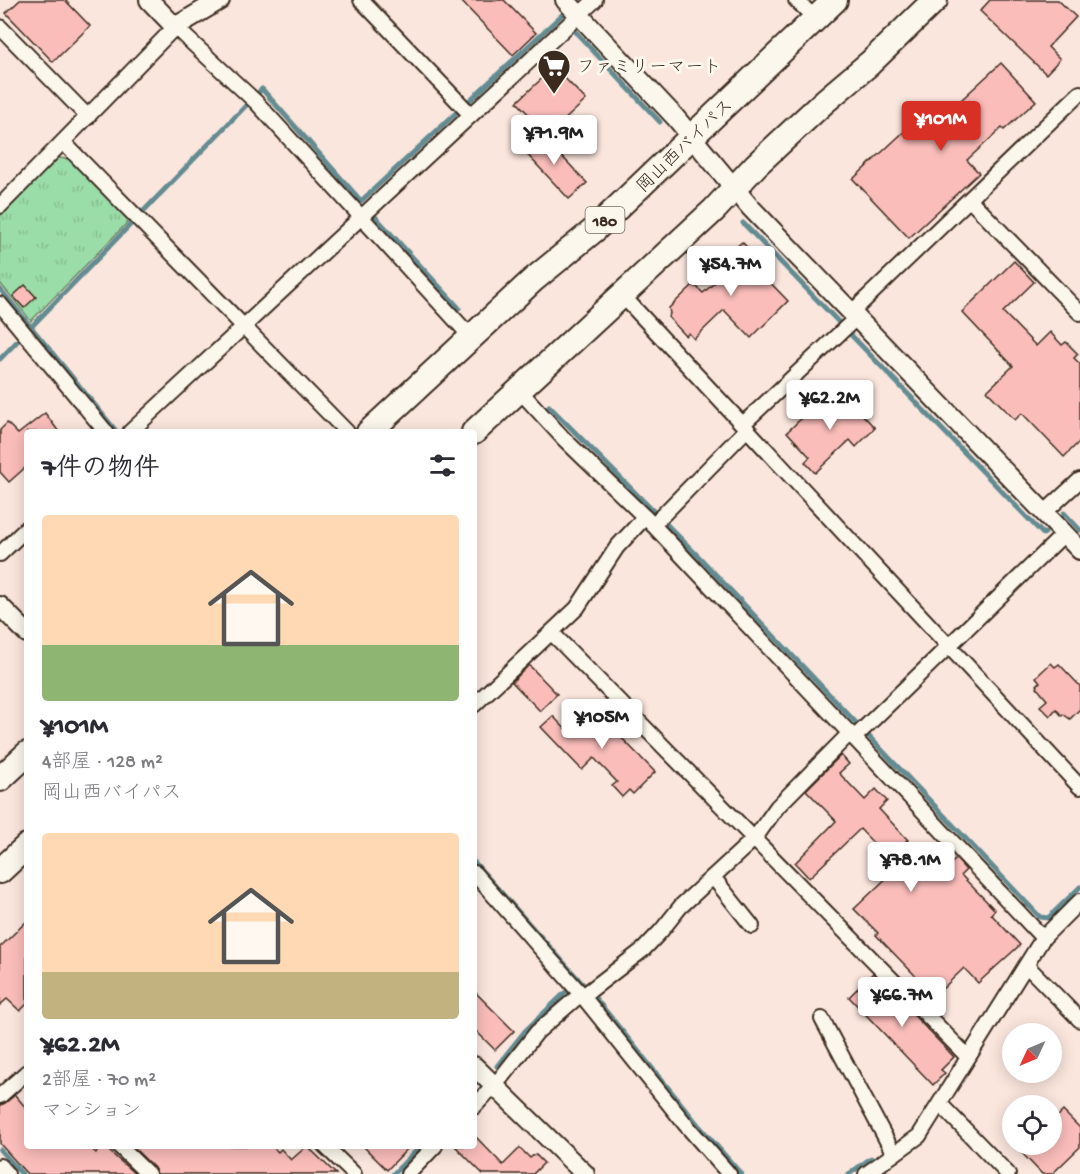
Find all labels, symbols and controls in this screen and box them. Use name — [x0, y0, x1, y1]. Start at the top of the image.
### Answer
supermarket icon: ファミリーマート — [536, 48, 572, 95]
place label: ファミリーマート — [577, 58, 721, 79]
street label: 岡山西バイパス — [633, 96, 738, 198]
pin: ¥101M — [899, 101, 983, 152]
text: ¥101M — [916, 109, 966, 132]
pin: ¥71.9M — [505, 115, 603, 166]
text: ¥71.9M — [525, 123, 583, 146]
road number: 180 — [586, 207, 624, 233]
pin: ¥54.7M — [682, 246, 780, 297]
text: ¥54.7M — [701, 254, 761, 277]
pin: ¥62.2M — [781, 380, 879, 431]
text: ¥62.2M — [800, 388, 860, 411]
icon: filters — [426, 449, 459, 482]
text: 7件の物件 — [42, 455, 160, 486]
icon: home — [197, 554, 305, 662]
pin: ¥105M — [560, 699, 644, 750]
text: ¥105M — [575, 707, 629, 730]
text: ¥101M — [42, 713, 108, 744]
text: 4部屋 · 128 m² — [42, 752, 163, 775]
text: 岡山西バイパス — [42, 783, 182, 806]
pin: ¥78.1M — [862, 842, 960, 893]
text: ¥78.1M — [882, 850, 940, 873]
icon: home — [197, 872, 305, 980]
pin: ¥66.7M — [853, 977, 951, 1028]
text: ¥66.7M — [872, 985, 932, 1008]
north arrow — [1002, 1023, 1062, 1083]
map controls — [1002, 1023, 1062, 1155]
text: ¥62.2M — [42, 1031, 119, 1062]
text: 2部屋 · 70 m² — [42, 1070, 156, 1093]
button: locate — [1002, 1095, 1062, 1155]
text: マンション — [42, 1101, 141, 1124]

